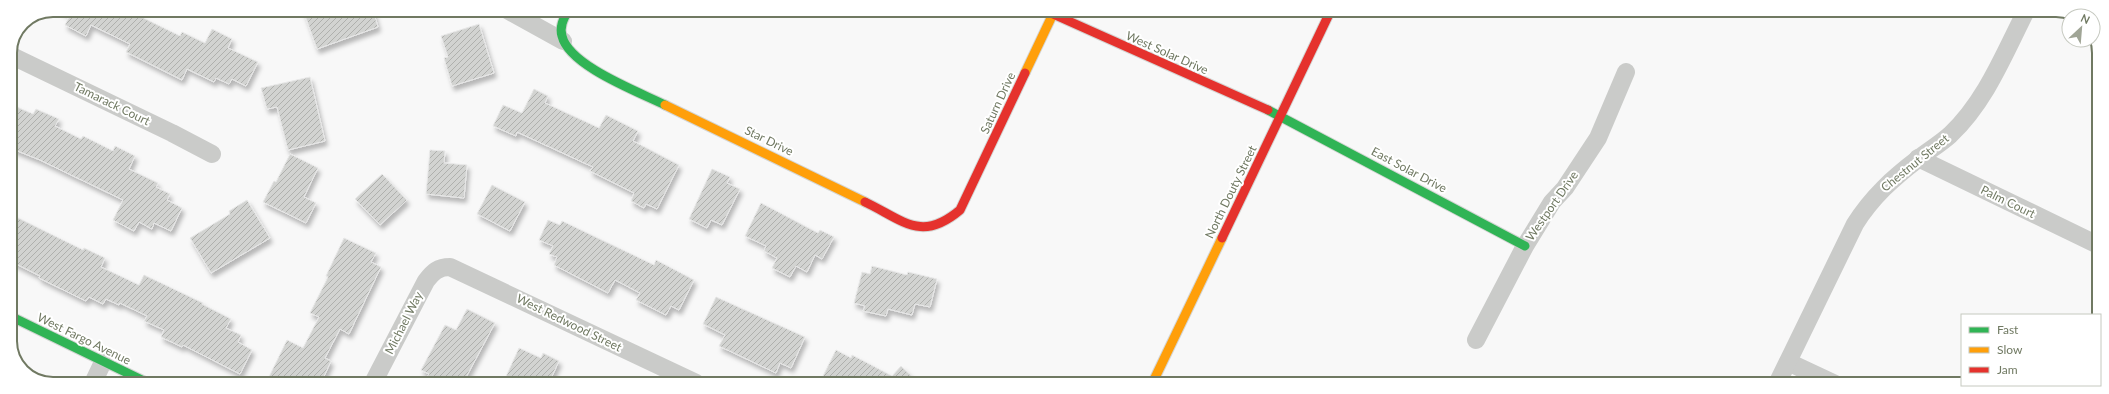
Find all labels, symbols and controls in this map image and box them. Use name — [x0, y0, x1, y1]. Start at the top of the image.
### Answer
north arrow — [2061, 8, 2101, 48]
text: N — [2079, 11, 2092, 26]
street label: West Solar Drive — [1124, 28, 1211, 77]
street label: Saturn Drive — [977, 70, 1018, 136]
street label: Tamarack Court — [72, 79, 153, 129]
street label: Star Drive — [742, 122, 796, 159]
street label: Chestnut Street — [1878, 130, 1952, 195]
street label: North Douty Street — [1202, 142, 1260, 241]
street label: East Solar Drive — [1369, 143, 1450, 196]
street label: Westport Drive — [1522, 168, 1581, 243]
street label: Palm Court — [1979, 182, 2039, 221]
street label: Michael Way — [381, 288, 426, 357]
street label: West Redwood Street — [514, 291, 625, 355]
street label: West Fargo Avenue — [35, 309, 133, 368]
legend — [1961, 314, 2101, 386]
text: Fast — [1997, 322, 2019, 337]
text: Slow — [1997, 342, 2023, 357]
text: Jam — [1997, 362, 2018, 377]

